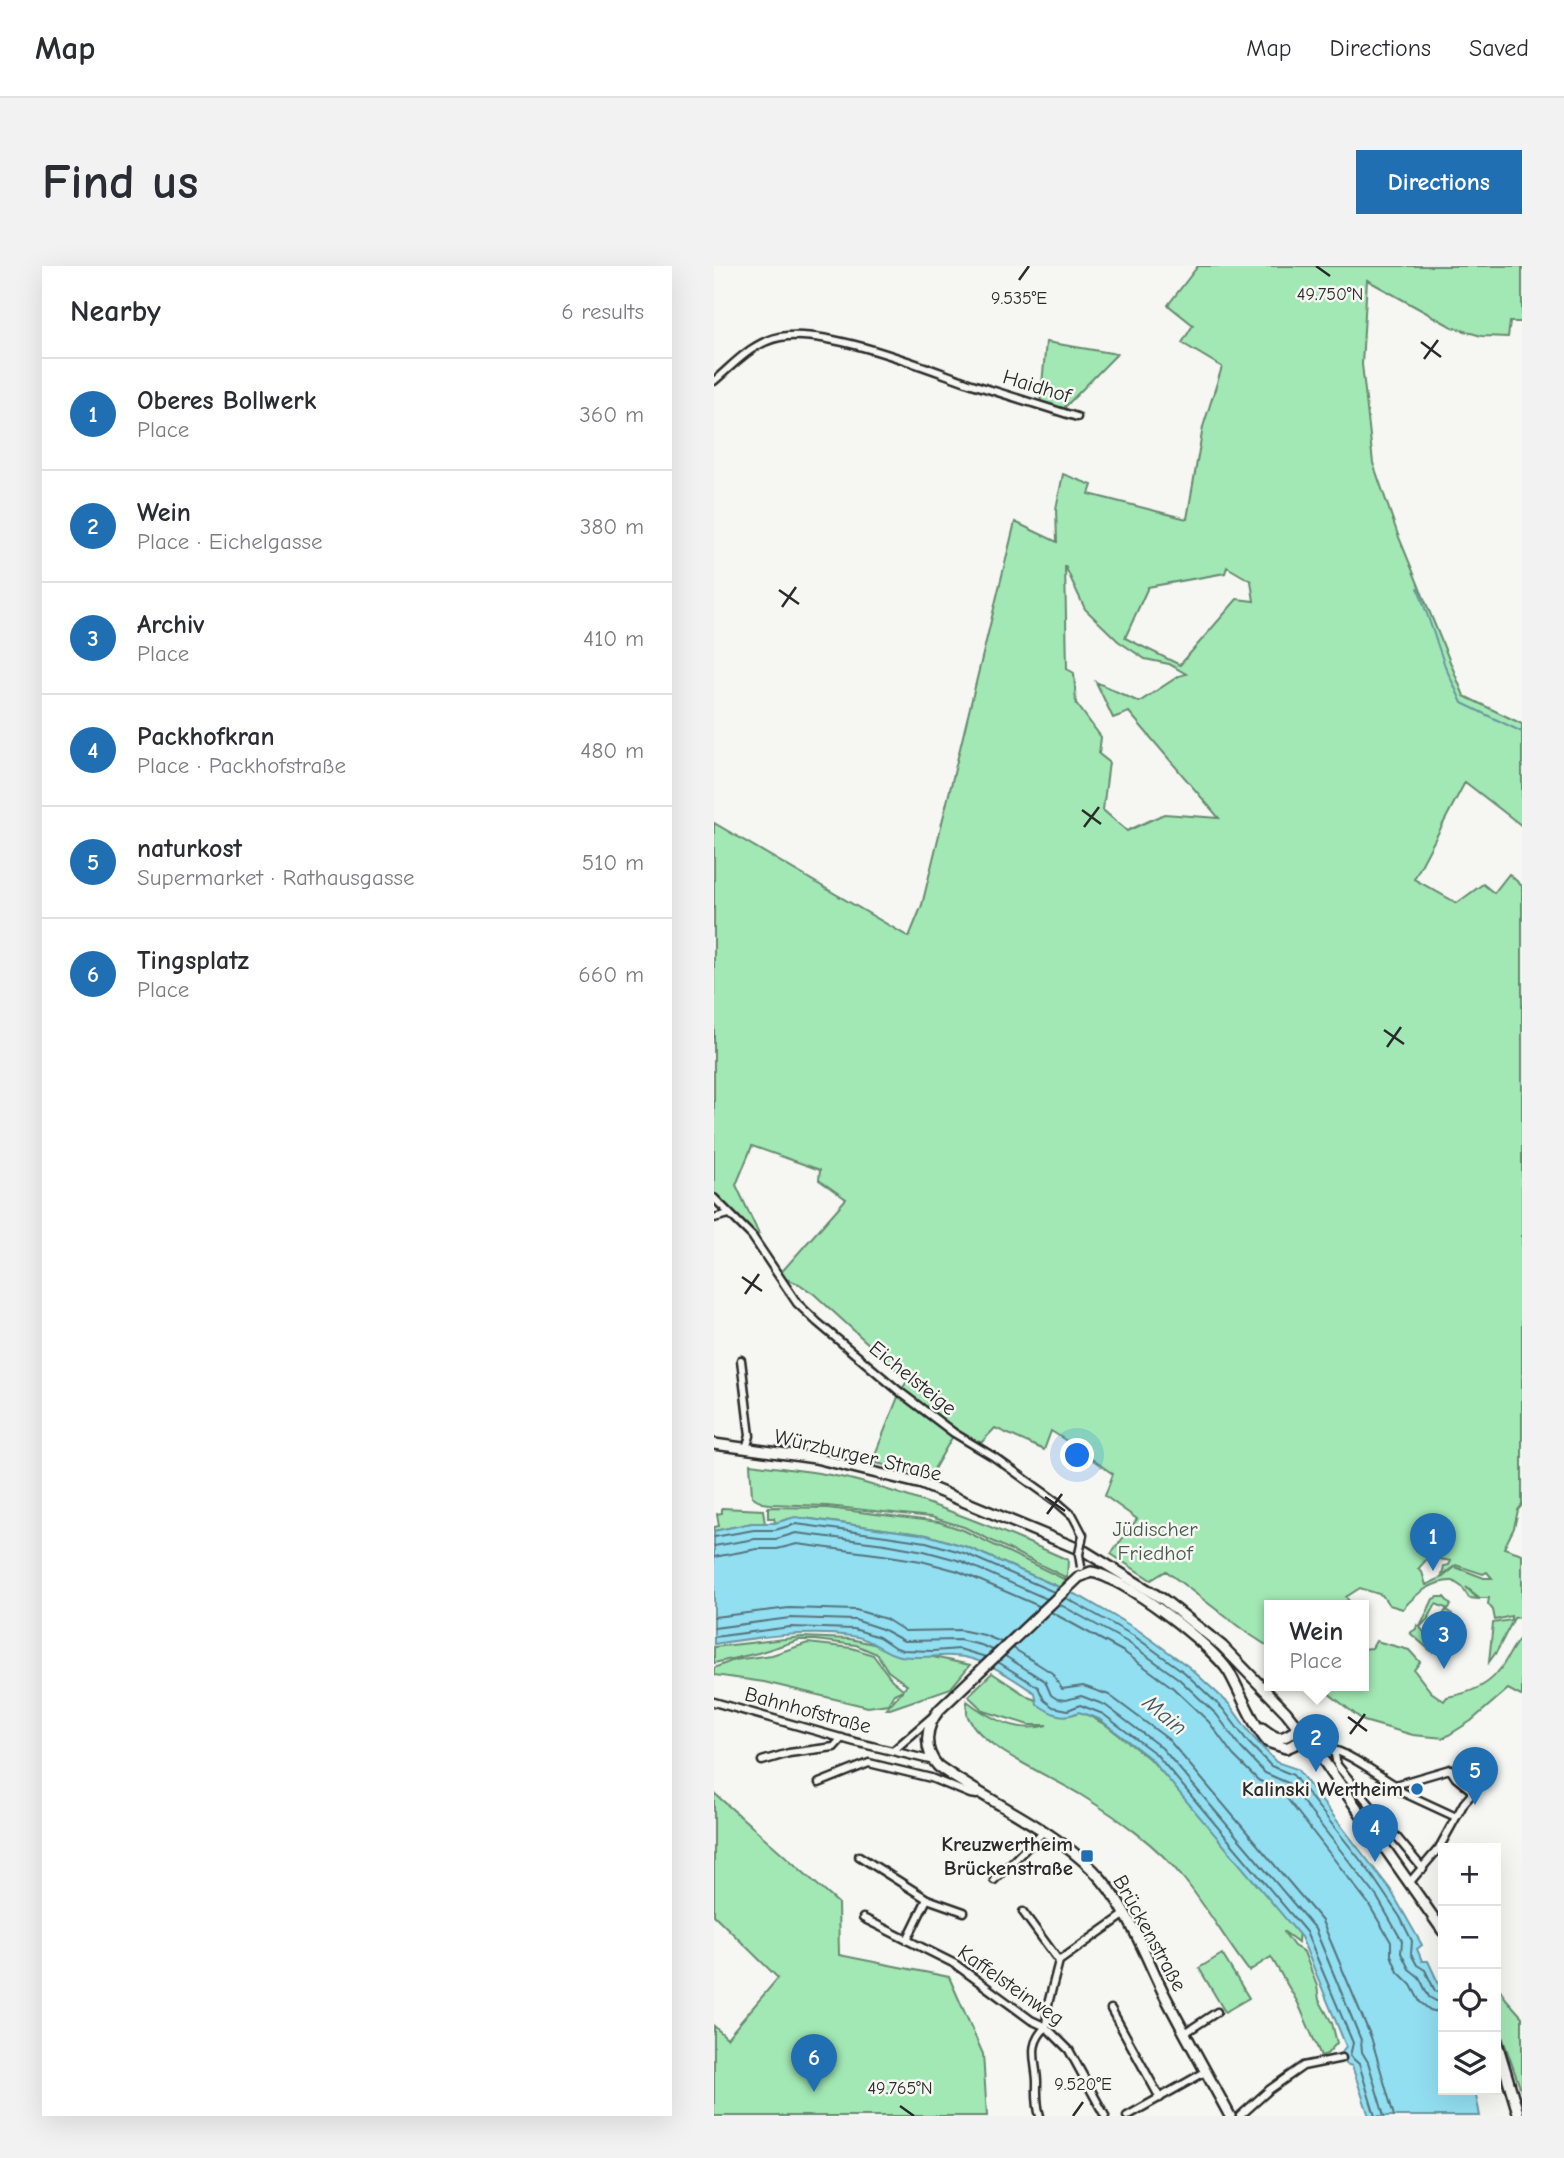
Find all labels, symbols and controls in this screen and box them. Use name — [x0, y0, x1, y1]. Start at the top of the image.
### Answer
text: Map — [35, 29, 96, 67]
text: Map — [1246, 34, 1292, 62]
text: Directions — [1330, 34, 1431, 62]
text: Saved — [1469, 34, 1529, 62]
button: Directions — [1356, 150, 1522, 214]
text: Find us — [42, 154, 198, 210]
text: 49.750°N — [1297, 284, 1363, 305]
text: 9.535°E — [991, 288, 1047, 309]
text: Nearby — [70, 294, 161, 329]
text: 6 results — [561, 298, 644, 325]
street label: Haidhof — [1000, 364, 1075, 408]
text: Oberes Bollwerk — [137, 386, 316, 416]
text: 1 — [88, 401, 98, 428]
text: 360 m — [579, 401, 644, 428]
text: Place — [137, 416, 189, 443]
text: Wein — [137, 498, 191, 528]
text: 2 — [87, 513, 99, 540]
text: 380 m — [580, 513, 644, 540]
text: Place · Eichelgasse — [137, 528, 323, 555]
text: Archiv — [137, 610, 204, 640]
text: 3 — [87, 625, 99, 652]
text: 410 m — [583, 625, 644, 652]
text: Place — [137, 640, 189, 667]
text: Packhofkran — [137, 722, 275, 752]
text: 4 — [88, 737, 98, 764]
text: 480 m — [580, 737, 644, 764]
text: Place · Packhofstraße — [137, 752, 346, 779]
text: naturkost — [137, 834, 242, 864]
text: 5 — [87, 849, 99, 876]
text: 510 m — [582, 849, 644, 876]
text: Supermarket · Rathausgasse — [137, 864, 414, 891]
text: Tingsplatz — [137, 946, 249, 976]
text: 6 — [87, 961, 99, 988]
text: 660 m — [578, 961, 644, 988]
text: Place — [137, 976, 189, 1003]
street label: Eichelsteige — [865, 1336, 961, 1420]
street label: Würzburger Straße — [772, 1424, 944, 1486]
your location — [1060, 1438, 1094, 1472]
pin: 1 — [1410, 1513, 1456, 1571]
park label: Jüdischer Friedhof — [1112, 1517, 1198, 1565]
popup — [1264, 1600, 1369, 1691]
pin: 3 — [1421, 1611, 1467, 1669]
text: Wein — [1290, 1617, 1343, 1647]
text: Place — [1290, 1647, 1342, 1674]
street label: Bahnhofstraße — [742, 1682, 874, 1738]
water label: Main — [1137, 1688, 1193, 1741]
pin: 2 — [1293, 1714, 1339, 1772]
pin: 5 — [1452, 1747, 1498, 1805]
place label: Kalinski Wertheim — [1242, 1777, 1403, 1801]
marker: Kalinski Wertheim — [1409, 1781, 1425, 1797]
pin: 4 — [1352, 1804, 1398, 1862]
place label: Kreuzwertheim Brückenstraße — [941, 1832, 1073, 1880]
map controls — [1438, 1843, 1501, 2095]
button: + — [1438, 1843, 1501, 1906]
marker: Kreuzwertheim Brückenstraße — [1079, 1848, 1095, 1864]
street label: Brückenstraße — [1108, 1871, 1192, 1995]
button: − — [1438, 1906, 1501, 1969]
street label: Kaffelsteinweg — [953, 1940, 1069, 2030]
button: locate — [1438, 1969, 1501, 2032]
button: layers — [1438, 2032, 1501, 2095]
pin: 6 — [791, 2034, 837, 2092]
text: 9.520°E — [1054, 2074, 1112, 2095]
text: 49.765°N — [867, 2078, 933, 2099]

